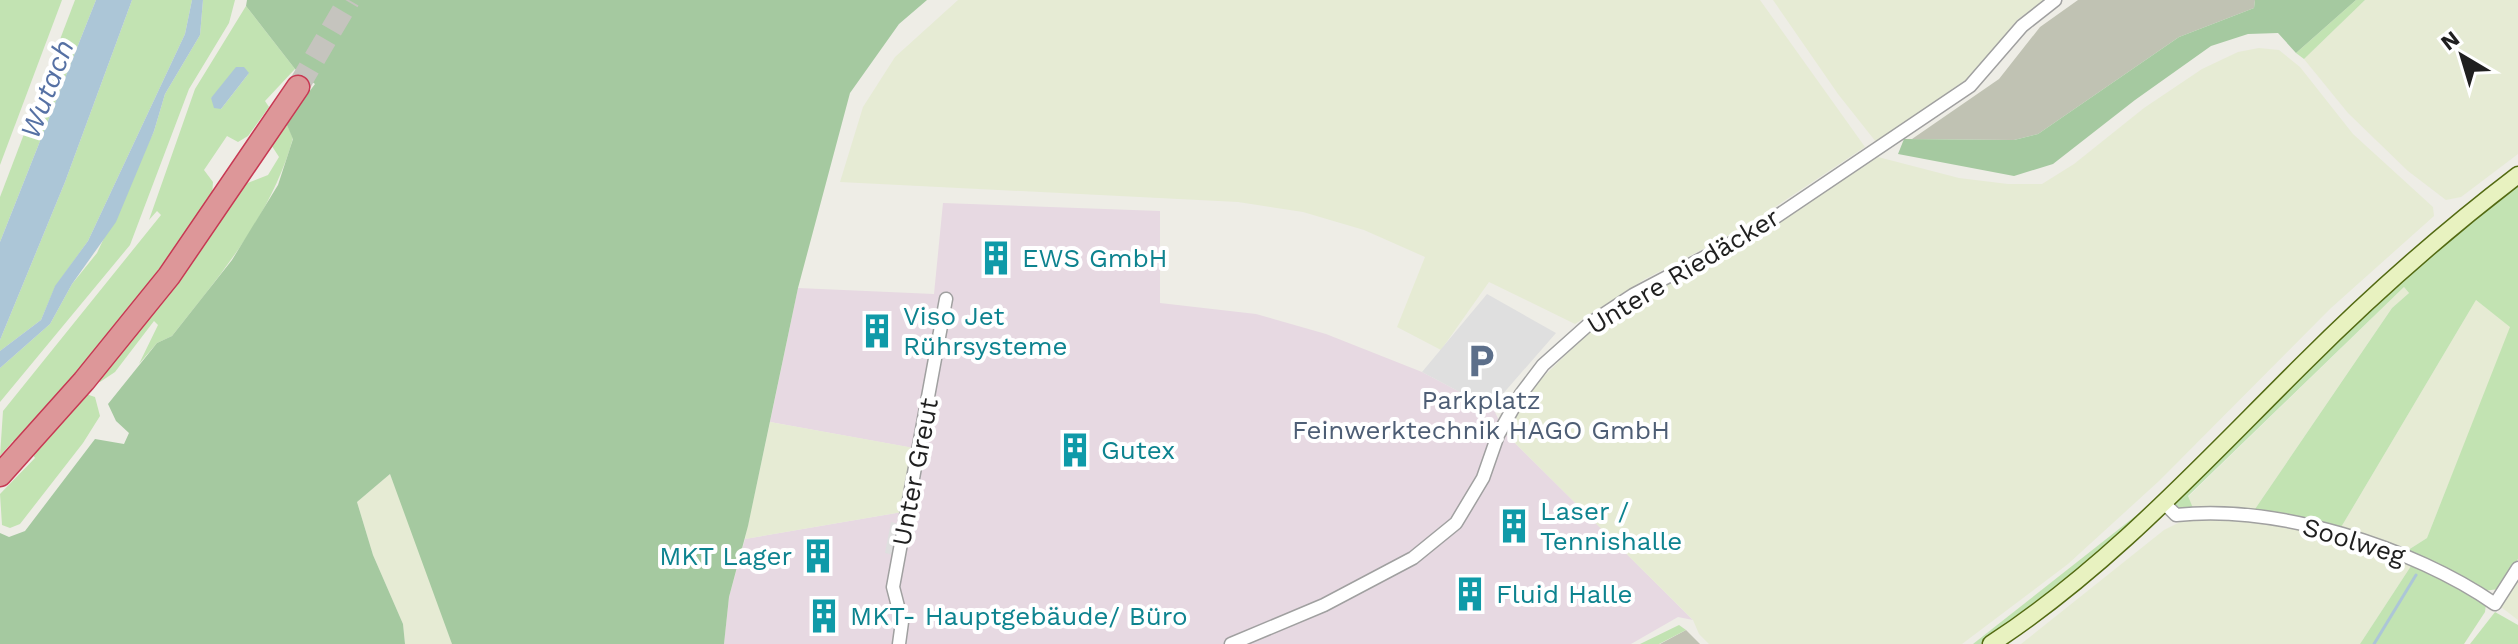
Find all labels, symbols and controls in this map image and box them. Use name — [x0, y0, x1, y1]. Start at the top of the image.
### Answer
north arrow — [2422, 16, 2502, 96]
text: N — [2436, 26, 2464, 56]
water label: Wutach — [13, 35, 81, 143]
street label: Untere Riedäcker — [1582, 202, 1784, 340]
building icon: EWS GmbH — [977, 239, 1015, 277]
place label: EWS GmbH — [1022, 243, 1168, 273]
place label: Viso Jet Rührsysteme — [903, 301, 1068, 361]
building icon: Viso Jet Rührsysteme — [858, 312, 896, 350]
parking icon: Parkplatz Feinwerktechnik HAGO GmbH — [1462, 342, 1500, 380]
place label: Parkplatz Feinwerktechnik HAGO GmbH — [1292, 385, 1670, 445]
street label: Unter Greut — [886, 395, 944, 548]
building icon: Gutex — [1056, 431, 1094, 469]
place label: Gutex — [1101, 435, 1175, 465]
place label: Laser / Tennishalle — [1540, 496, 1682, 556]
building icon: Laser / Tennishalle — [1495, 507, 1533, 545]
street label: Soolweg — [2299, 511, 2409, 571]
building icon: MKT Lager — [799, 537, 837, 575]
place label: MKT Lager — [659, 541, 792, 571]
building icon: Fluid Halle — [1451, 575, 1489, 613]
place label: Fluid Halle — [1496, 579, 1633, 609]
building icon: MKT- Hauptgebäude/ Büro — [805, 597, 843, 635]
place label: MKT- Hauptgebäude/ Büro — [850, 601, 1188, 631]

